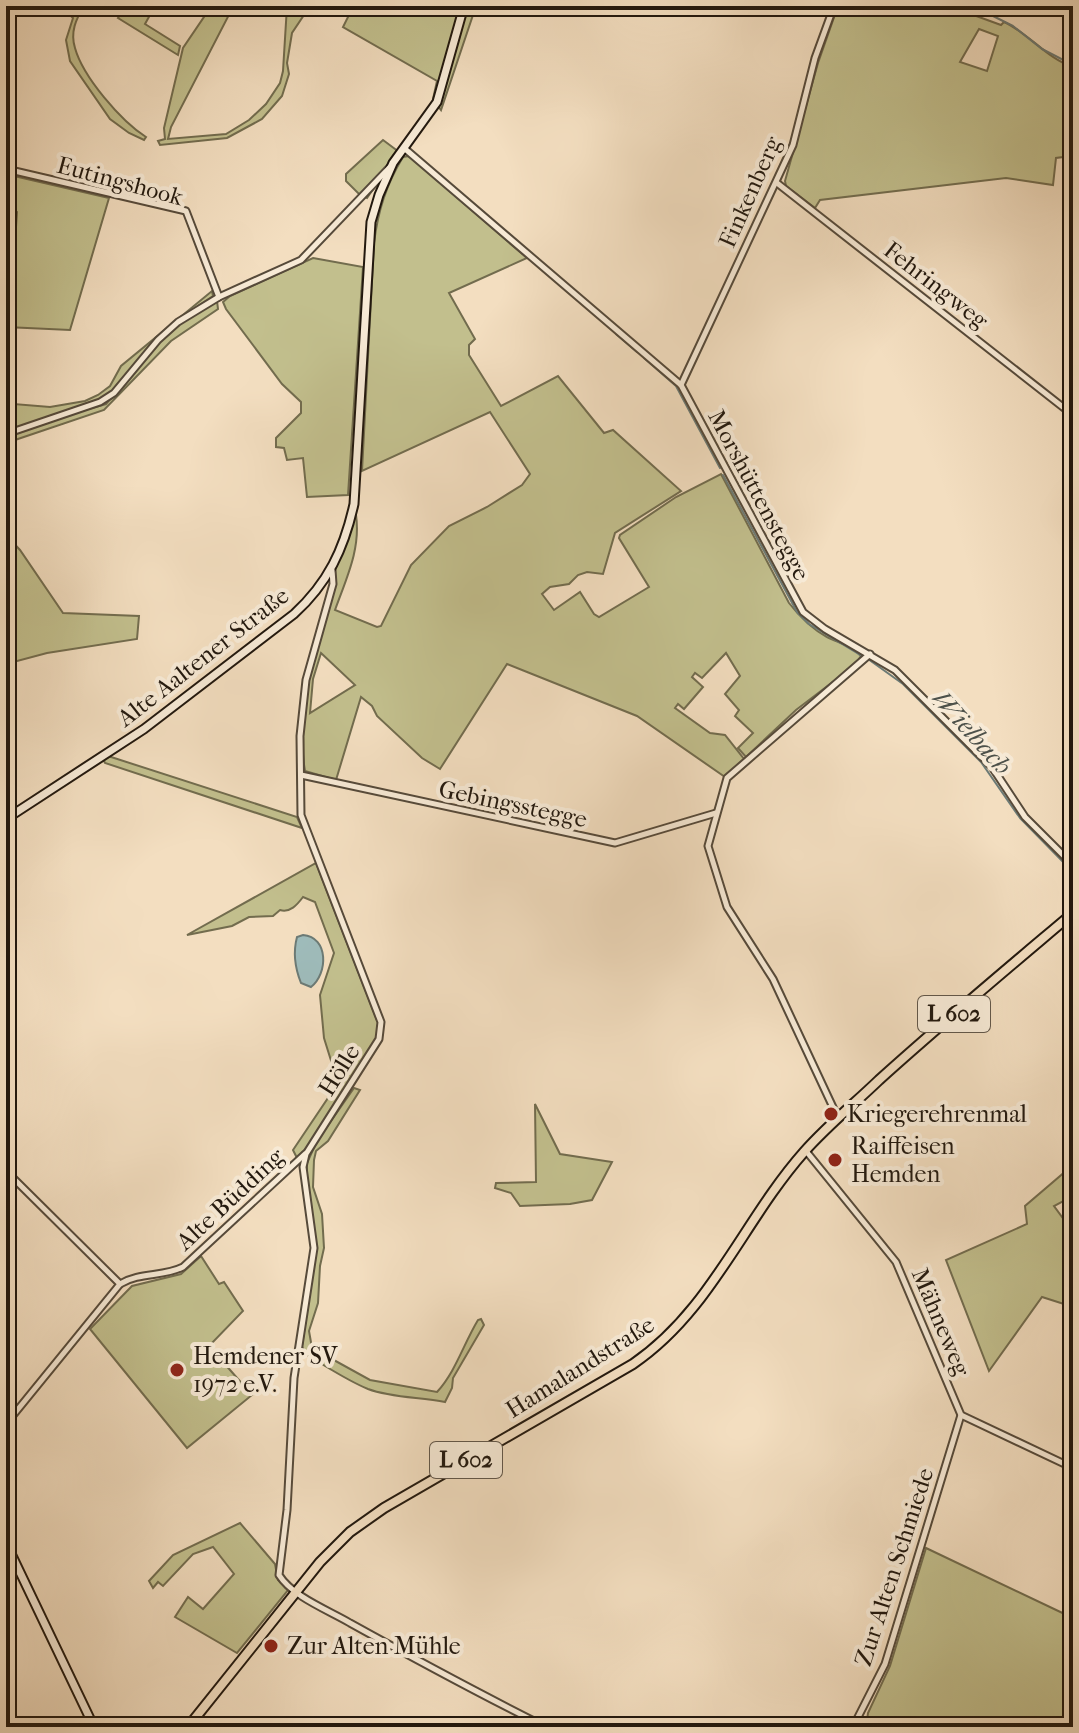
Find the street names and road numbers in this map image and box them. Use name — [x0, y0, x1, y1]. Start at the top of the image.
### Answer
street label: Finkenberg — [713, 131, 787, 252]
street label: Eutingshook — [54, 151, 187, 211]
street label: Fehringweg — [878, 236, 995, 335]
street label: Morshüttenstegge — [702, 405, 816, 585]
street label: Alte Aaltener Straße — [111, 581, 294, 733]
street label: Gebingsstegge — [436, 775, 590, 833]
road number: L 602 — [918, 996, 990, 1032]
street label: Hölle — [312, 1039, 366, 1101]
street label: Alte Büdding — [170, 1141, 290, 1257]
street label: Mähneweg — [906, 1264, 977, 1381]
street label: Hamalandstraße — [501, 1310, 659, 1424]
road number: L 602 — [430, 1442, 502, 1478]
street label: Zur Alten Schmiede — [849, 1464, 939, 1670]

